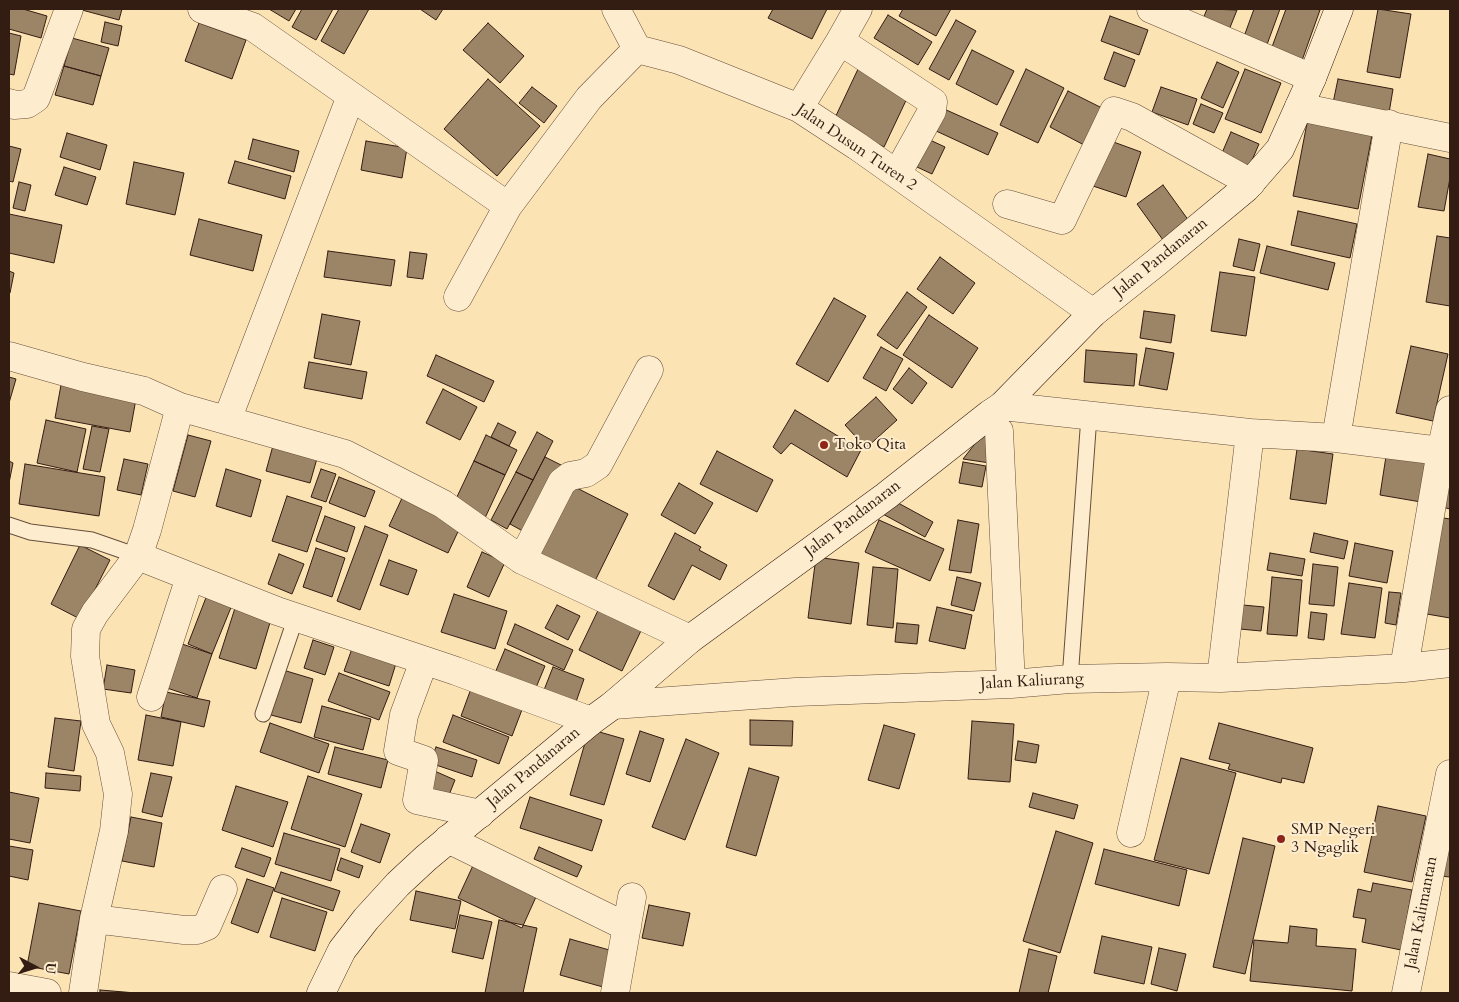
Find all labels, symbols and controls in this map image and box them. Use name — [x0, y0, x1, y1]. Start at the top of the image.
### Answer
street label: Jalan Dusun Turen 2 — [792, 101, 920, 195]
street label: Jalan Pandanaran — [1110, 214, 1212, 302]
place label: Toko Qita — [834, 435, 906, 455]
marker: Toko Qita — [818, 439, 830, 451]
street label: Jalan Pandanaran — [801, 477, 905, 561]
street label: Jalan Kaliurang — [980, 670, 1084, 694]
street label: Jalan Pandanaran — [484, 724, 584, 812]
place label: SMP Negeri 3 Ngaglik — [1291, 820, 1375, 858]
marker: SMP Negeri 3 Ngaglik — [1275, 833, 1287, 845]
street label: Jalan Kalimantan — [1402, 855, 1442, 971]
north arrow — [10, 942, 60, 992]
text: U — [40, 962, 60, 975]

